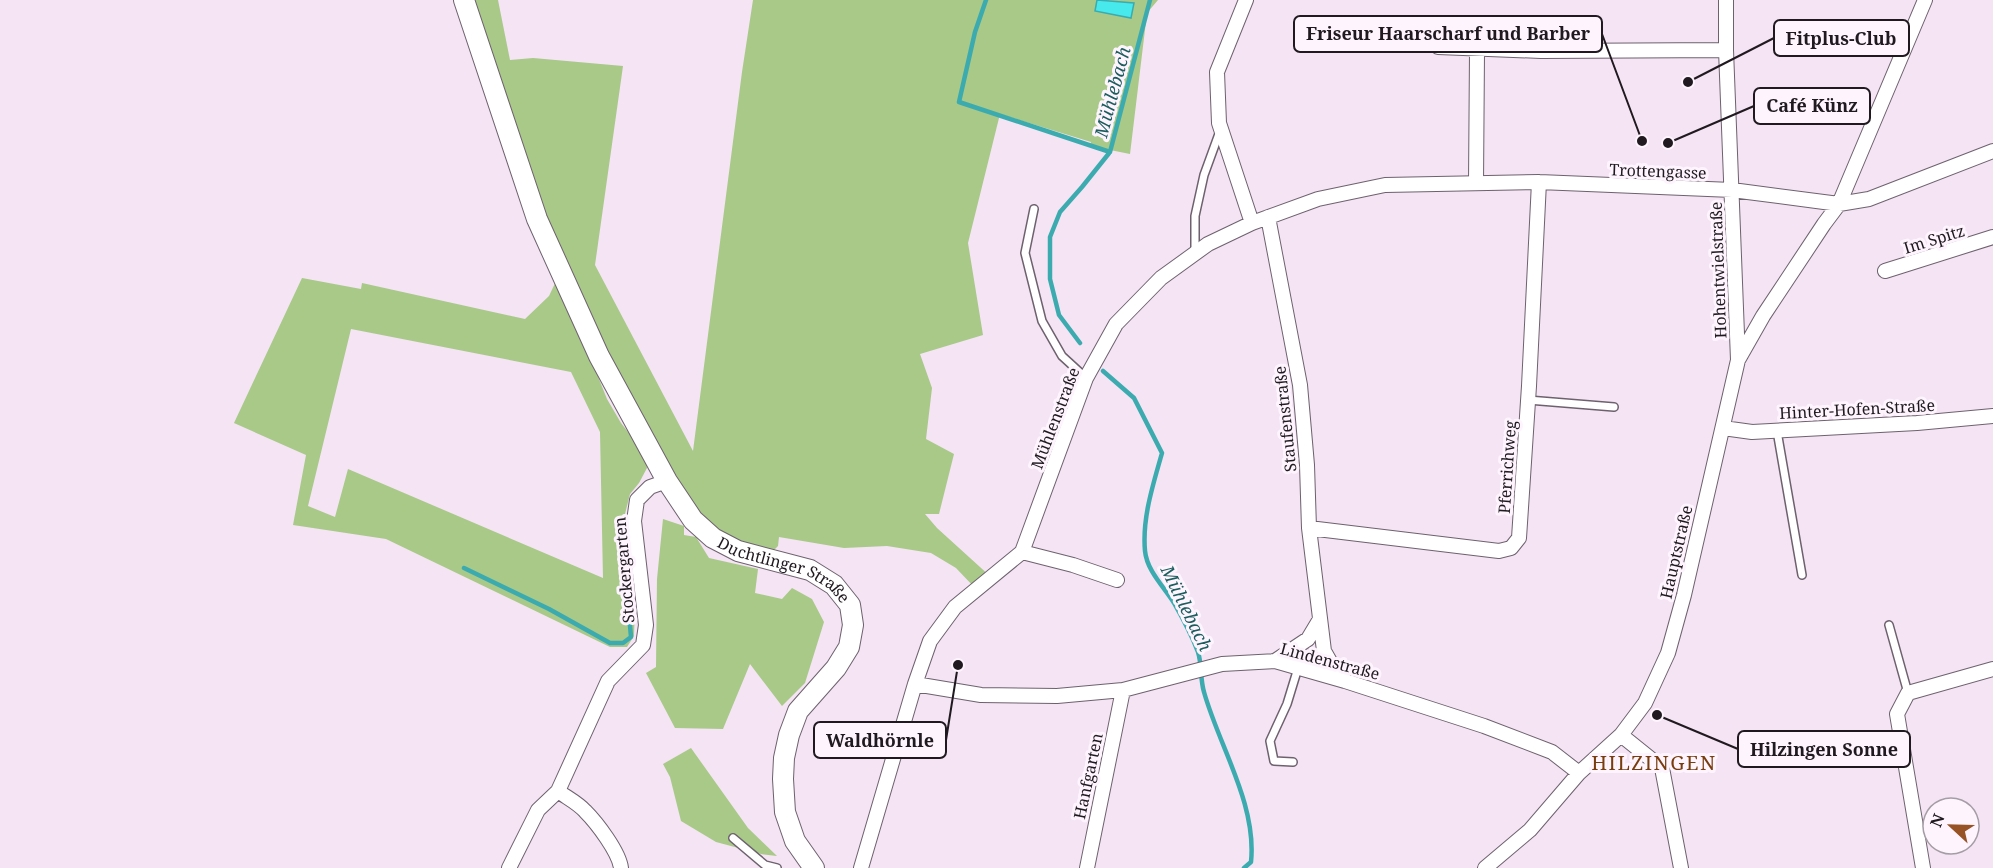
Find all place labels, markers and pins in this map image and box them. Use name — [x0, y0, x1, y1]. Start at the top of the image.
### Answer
callout: Friseur Haarscharf und Barber — [1294, 16, 1602, 52]
callout: Fitplus-Club — [1774, 20, 1909, 56]
callout: Café Künz — [1754, 88, 1870, 124]
callout: Waldhörnle — [814, 722, 946, 758]
callout: Hilzingen Sonne — [1738, 731, 1910, 767]

